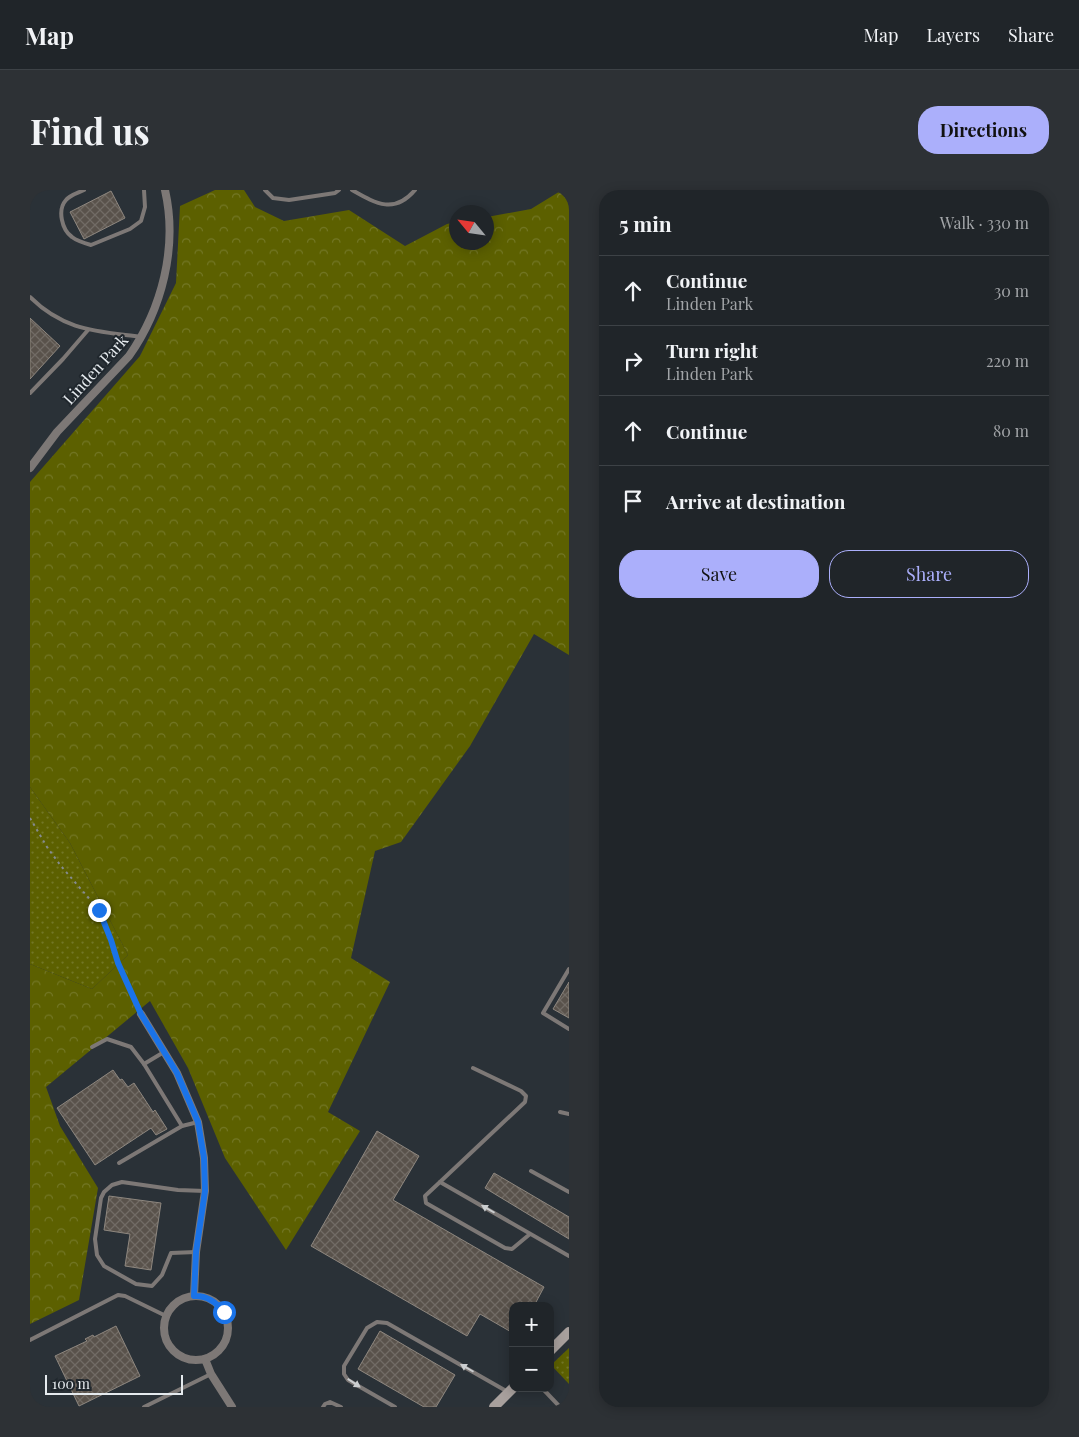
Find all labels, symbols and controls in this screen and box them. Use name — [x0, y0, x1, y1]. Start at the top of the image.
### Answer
text: Map — [25, 19, 74, 51]
text: Map — [863, 23, 898, 47]
text: Layers — [926, 23, 980, 47]
text: Share — [1008, 23, 1054, 47]
button: Directions — [918, 106, 1049, 154]
text: Find us — [30, 107, 150, 154]
north arrow — [449, 205, 494, 250]
text: 5 min — [619, 209, 672, 237]
text: Walk · 330 m — [940, 212, 1029, 233]
text: Continue — [666, 267, 747, 293]
icon: ahead — [619, 277, 647, 305]
text: 30 m — [994, 280, 1029, 301]
text: Linden Park — [666, 293, 753, 314]
street label: Linden Park — [58, 329, 132, 409]
text: Turn right — [666, 337, 758, 363]
icon: right — [619, 347, 647, 375]
text: 220 m — [986, 350, 1029, 371]
text: Linden Park — [666, 363, 753, 384]
icon: ahead — [619, 417, 647, 445]
text: Continue — [666, 418, 747, 444]
text: 80 m — [993, 420, 1029, 441]
icon: arrive — [619, 487, 647, 515]
text: Arrive at destination — [666, 488, 846, 514]
button: Save — [619, 550, 819, 598]
button: Share — [829, 550, 1029, 598]
route end — [88, 899, 111, 922]
one-way arrow — [482, 1205, 495, 1214]
route start — [213, 1301, 236, 1324]
map controls — [509, 1302, 554, 1392]
button: + — [509, 1302, 554, 1347]
button: − — [509, 1347, 554, 1392]
one-way arrow — [459, 1364, 474, 1372]
scale bar — [45, 1372, 182, 1395]
text: 100 m — [52, 1374, 90, 1393]
one-way arrow — [347, 1379, 361, 1388]

